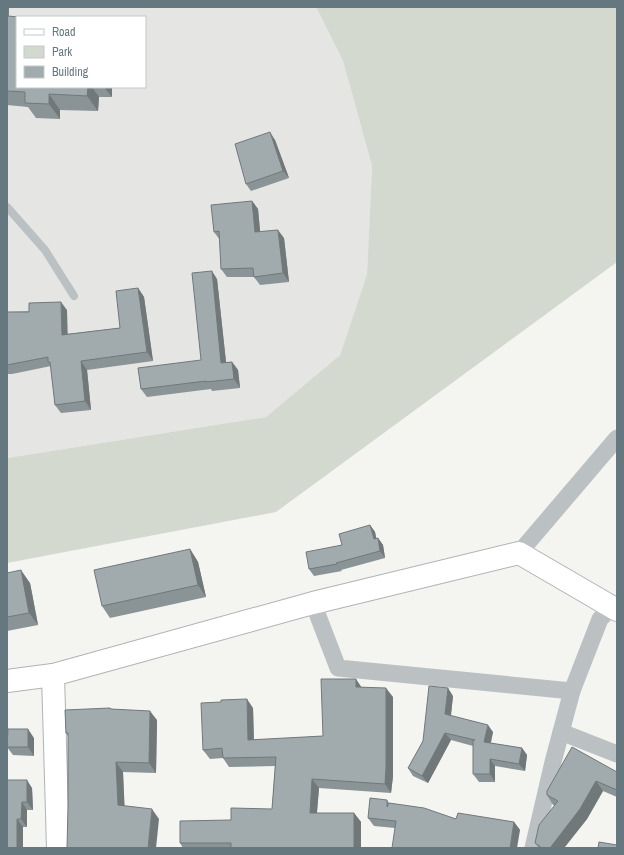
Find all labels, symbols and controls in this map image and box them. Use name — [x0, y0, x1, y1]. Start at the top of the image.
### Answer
legend — [16, 16, 146, 88]
text: Road — [52, 24, 76, 40]
text: Park — [52, 44, 72, 60]
text: Building — [52, 64, 89, 80]

